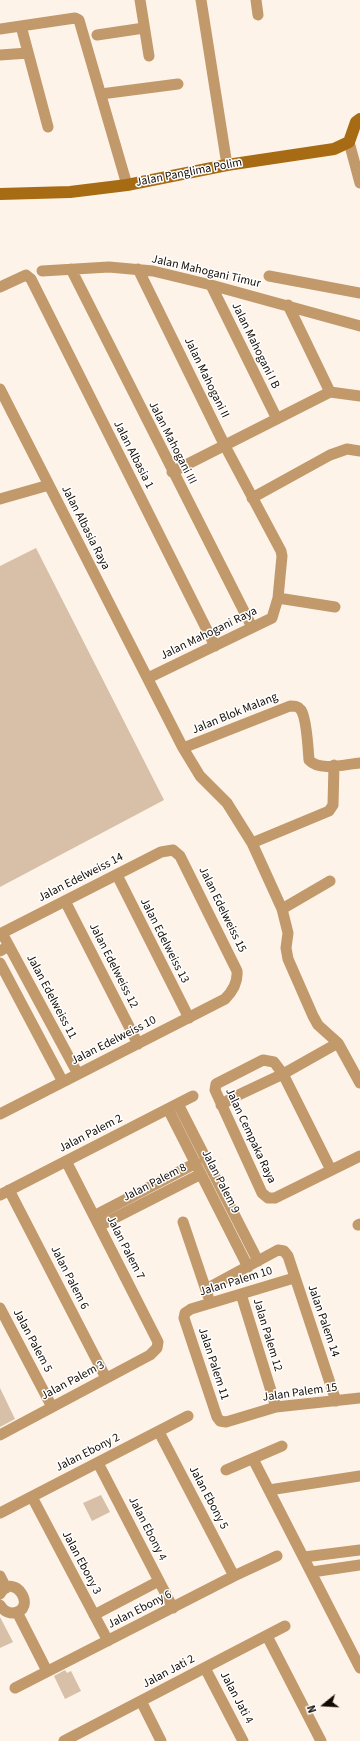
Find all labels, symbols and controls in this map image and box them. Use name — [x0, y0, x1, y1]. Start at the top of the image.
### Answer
street label: Jalan Panglima Polim — [135, 156, 243, 190]
street label: Jalan Mahogani Timur — [150, 252, 262, 292]
street label: Jalan Mahogani I B — [228, 301, 282, 391]
street label: Jalan Mahogani II — [180, 335, 232, 421]
street label: Jalan Mahogani III — [145, 399, 199, 487]
street label: Jalan Albasia 1 — [110, 419, 156, 491]
street label: Jalan Albasia Raya — [58, 483, 112, 573]
street label: Jalan Mahogani Raya — [158, 604, 260, 664]
street label: Jalan Blok Malang — [190, 690, 280, 738]
street label: Jalan Edelweiss 14 — [36, 850, 126, 906]
street label: Jalan Edelweiss 15 — [195, 865, 249, 955]
street label: Jalan Edelweiss 13 — [136, 896, 192, 986]
street label: Jalan Edelweiss 12 — [85, 921, 141, 1011]
street label: Jalan Edelweiss 11 — [23, 952, 79, 1042]
street label: Jalan Edelweiss 10 — [69, 1013, 159, 1069]
street label: Jalan Cempaka Raya — [222, 1086, 278, 1186]
street label: Jalan Palem 2 — [57, 1112, 125, 1156]
street label: Jalan Palem 9 — [198, 1148, 242, 1216]
street label: Jalan Palem 8 — [121, 1161, 189, 1205]
street label: Jalan Palem 7 — [103, 1214, 147, 1282]
street label: Jalan Palem 6 — [47, 1244, 91, 1312]
street label: Jalan Palem 10 — [198, 1264, 274, 1300]
street label: Jalan Palem 14 — [304, 1283, 342, 1359]
street label: Jalan Palem 12 — [249, 1297, 285, 1373]
street label: Jalan Palem 5 — [9, 1307, 55, 1375]
street label: Jalan Palem 11 — [194, 1326, 232, 1402]
street label: Jalan Palem 3 — [39, 1358, 107, 1404]
street label: Jalan Palem 15 — [262, 1381, 338, 1405]
street label: Jalan Ebony 2 — [54, 1431, 122, 1475]
street label: Jalan Ebony 5 — [185, 1464, 231, 1532]
street label: Jalan Ebony 4 — [125, 1495, 169, 1563]
street label: Jalan Ebony 3 — [58, 1529, 104, 1597]
street label: Jalan Ebony 6 — [106, 1588, 174, 1632]
street label: Jalan Jati 2 — [141, 1652, 197, 1692]
street label: Jalan Jati 4 — [216, 1670, 256, 1726]
north arrow — [304, 1685, 344, 1725]
text: N — [304, 1703, 320, 1715]

